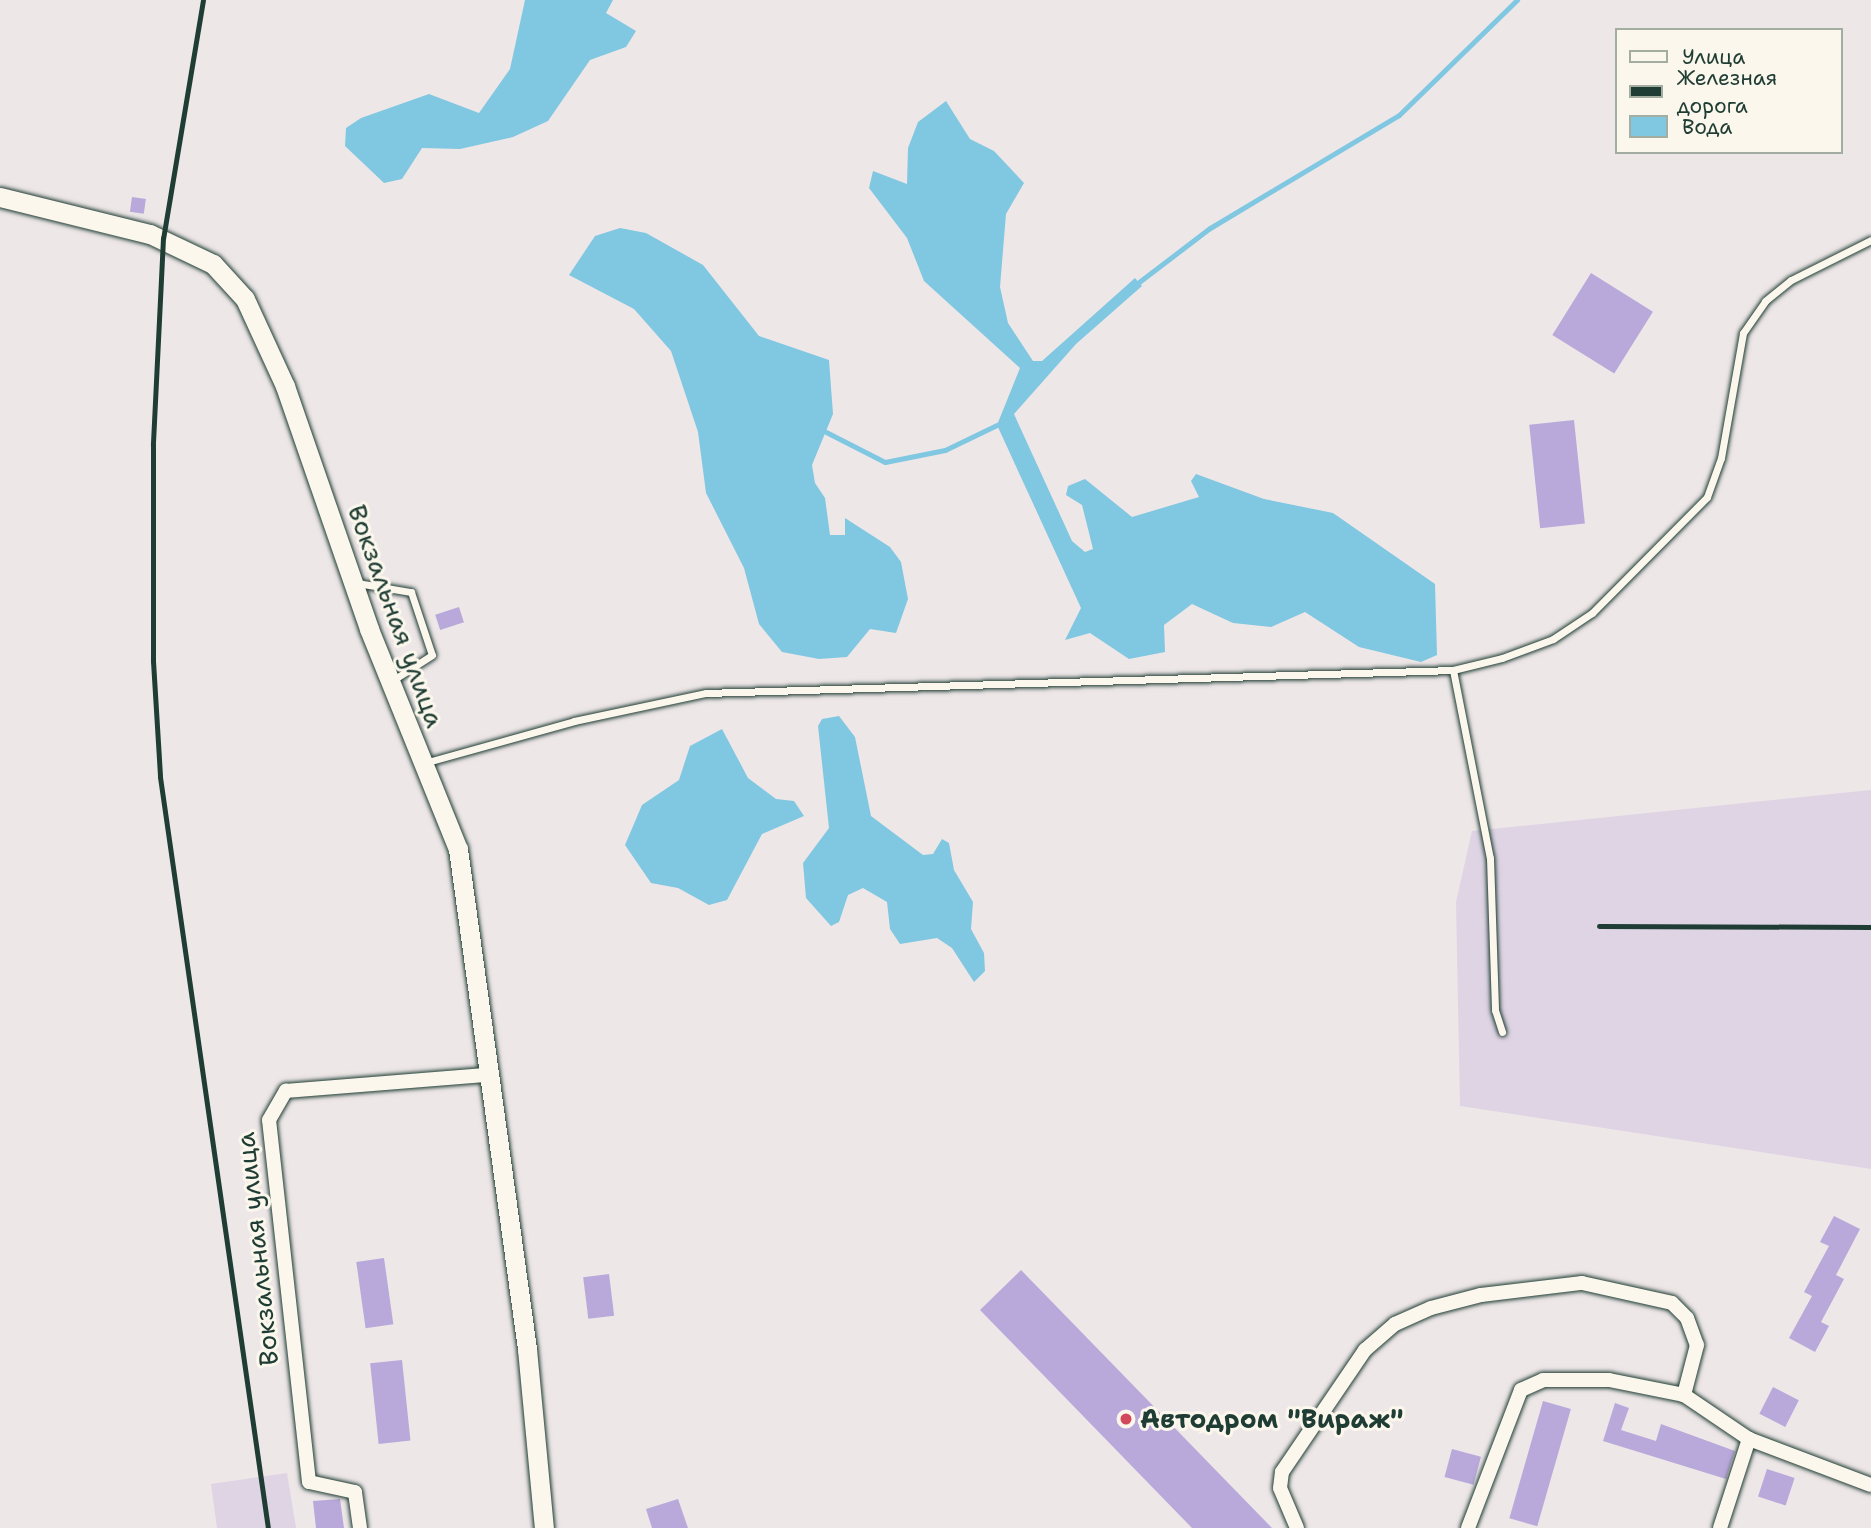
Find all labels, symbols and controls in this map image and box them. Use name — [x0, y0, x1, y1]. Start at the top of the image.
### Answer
legend — [1616, 28, 1843, 154]
text: Улица — [1682, 43, 1745, 71]
text: Железная дорога — [1677, 64, 1777, 120]
text: Вода — [1682, 113, 1732, 141]
street label: Вокзальная улица — [341, 500, 451, 732]
street label: Вокзальная улица — [229, 1131, 285, 1367]
place label: Автодром "Вираж" — [1140, 1403, 1403, 1435]
marker: Автодром "Вираж" — [1118, 1411, 1134, 1427]

